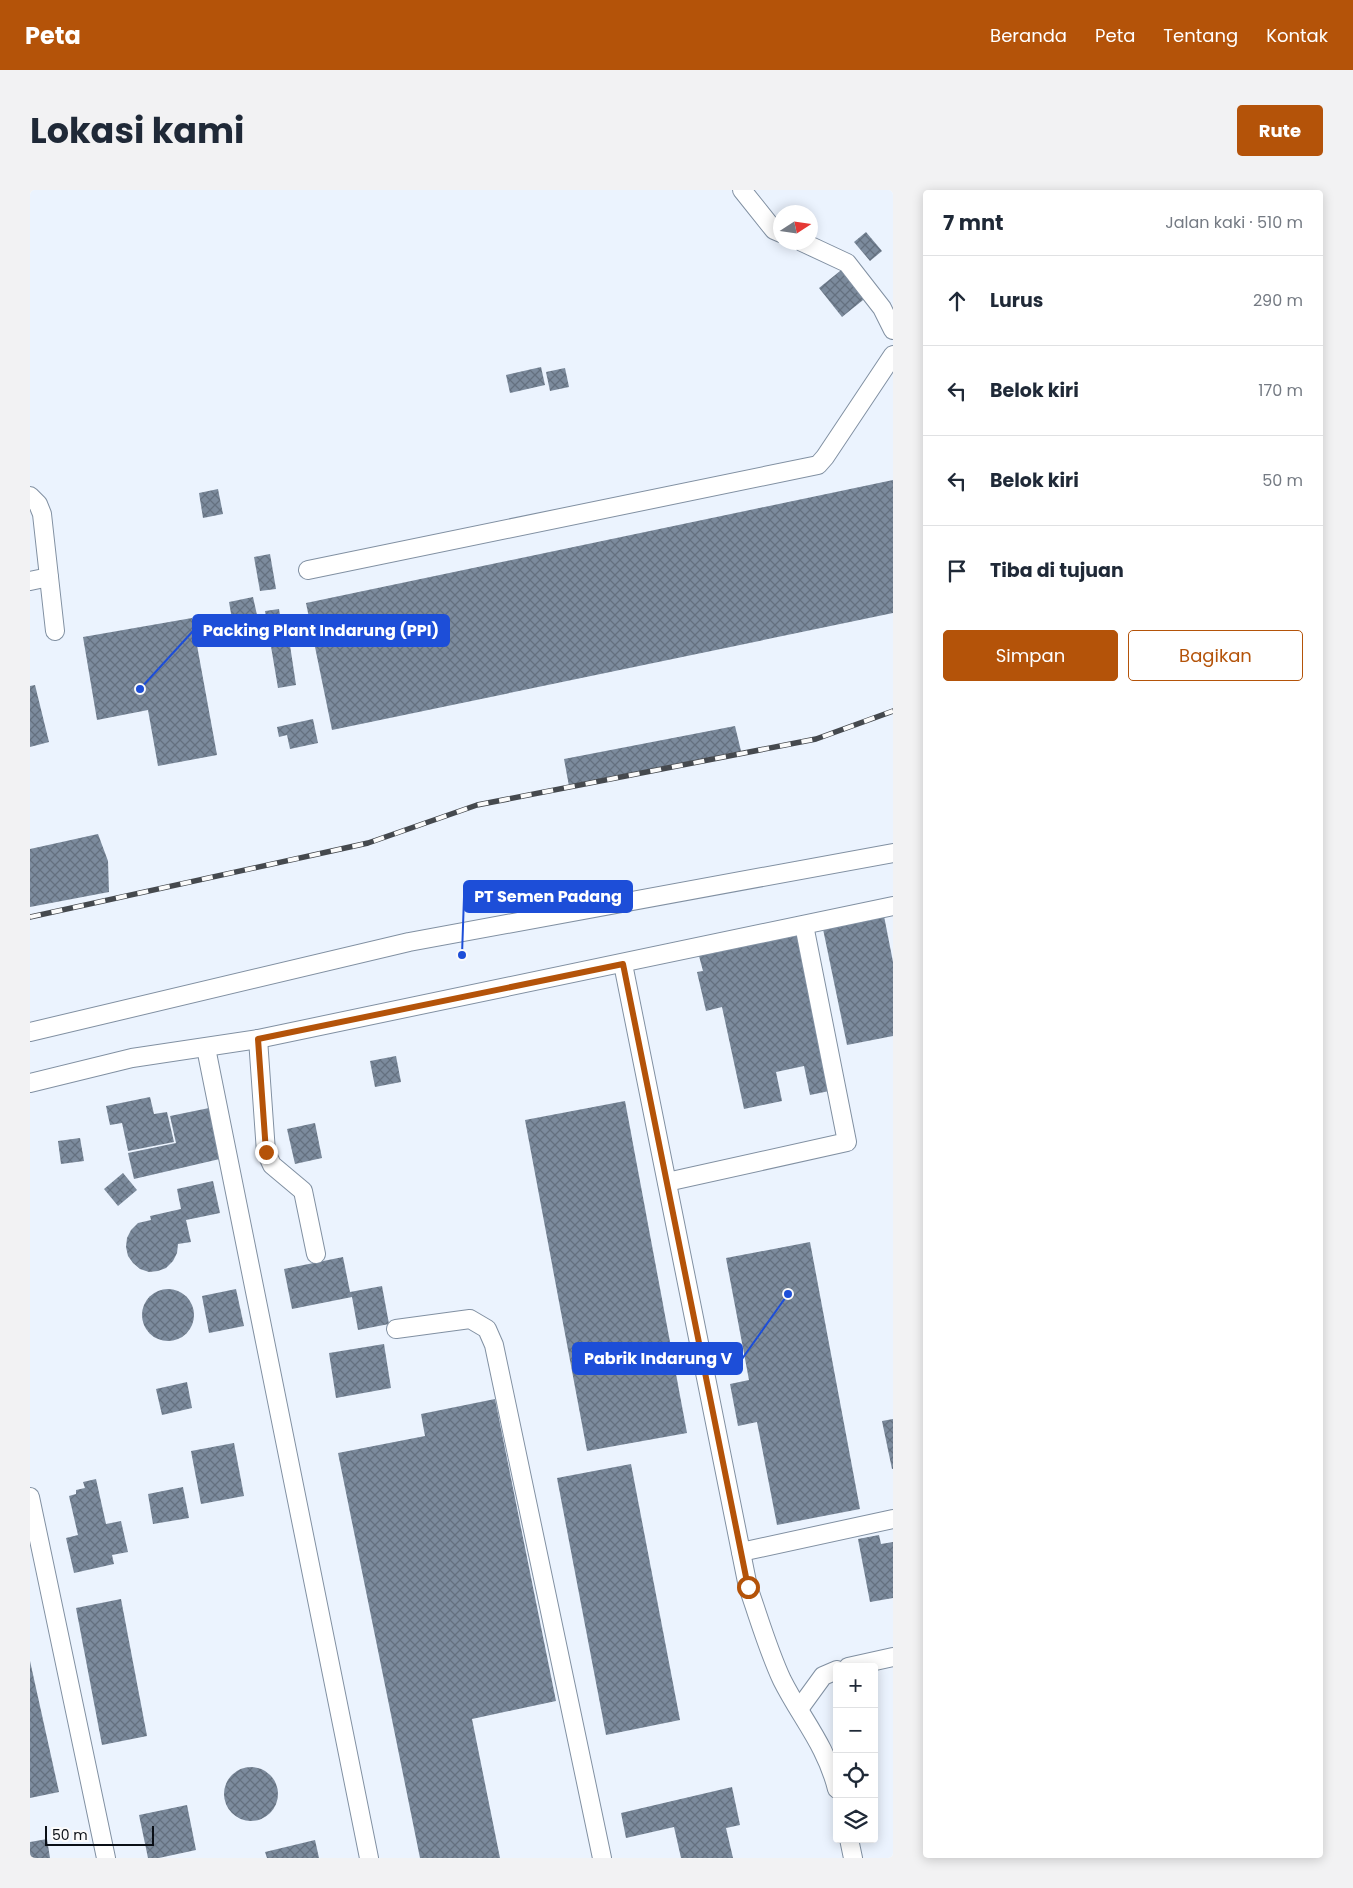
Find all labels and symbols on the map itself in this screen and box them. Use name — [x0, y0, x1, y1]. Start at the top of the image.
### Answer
north arrow — [773, 205, 818, 250]
callout: Packing Plant Indarung (PPI) — [193, 615, 449, 646]
text: Packing Plant Indarung (PPI) — [203, 619, 439, 642]
callout: PT Semen Padang — [464, 881, 632, 912]
text: PT Semen Padang — [474, 885, 622, 908]
route end — [255, 1141, 278, 1164]
callout: Pabrik Indarung V — [573, 1343, 742, 1374]
text: Pabrik Indarung V — [584, 1347, 732, 1370]
route start — [737, 1576, 760, 1599]
scale bar — [45, 1823, 154, 1846]

